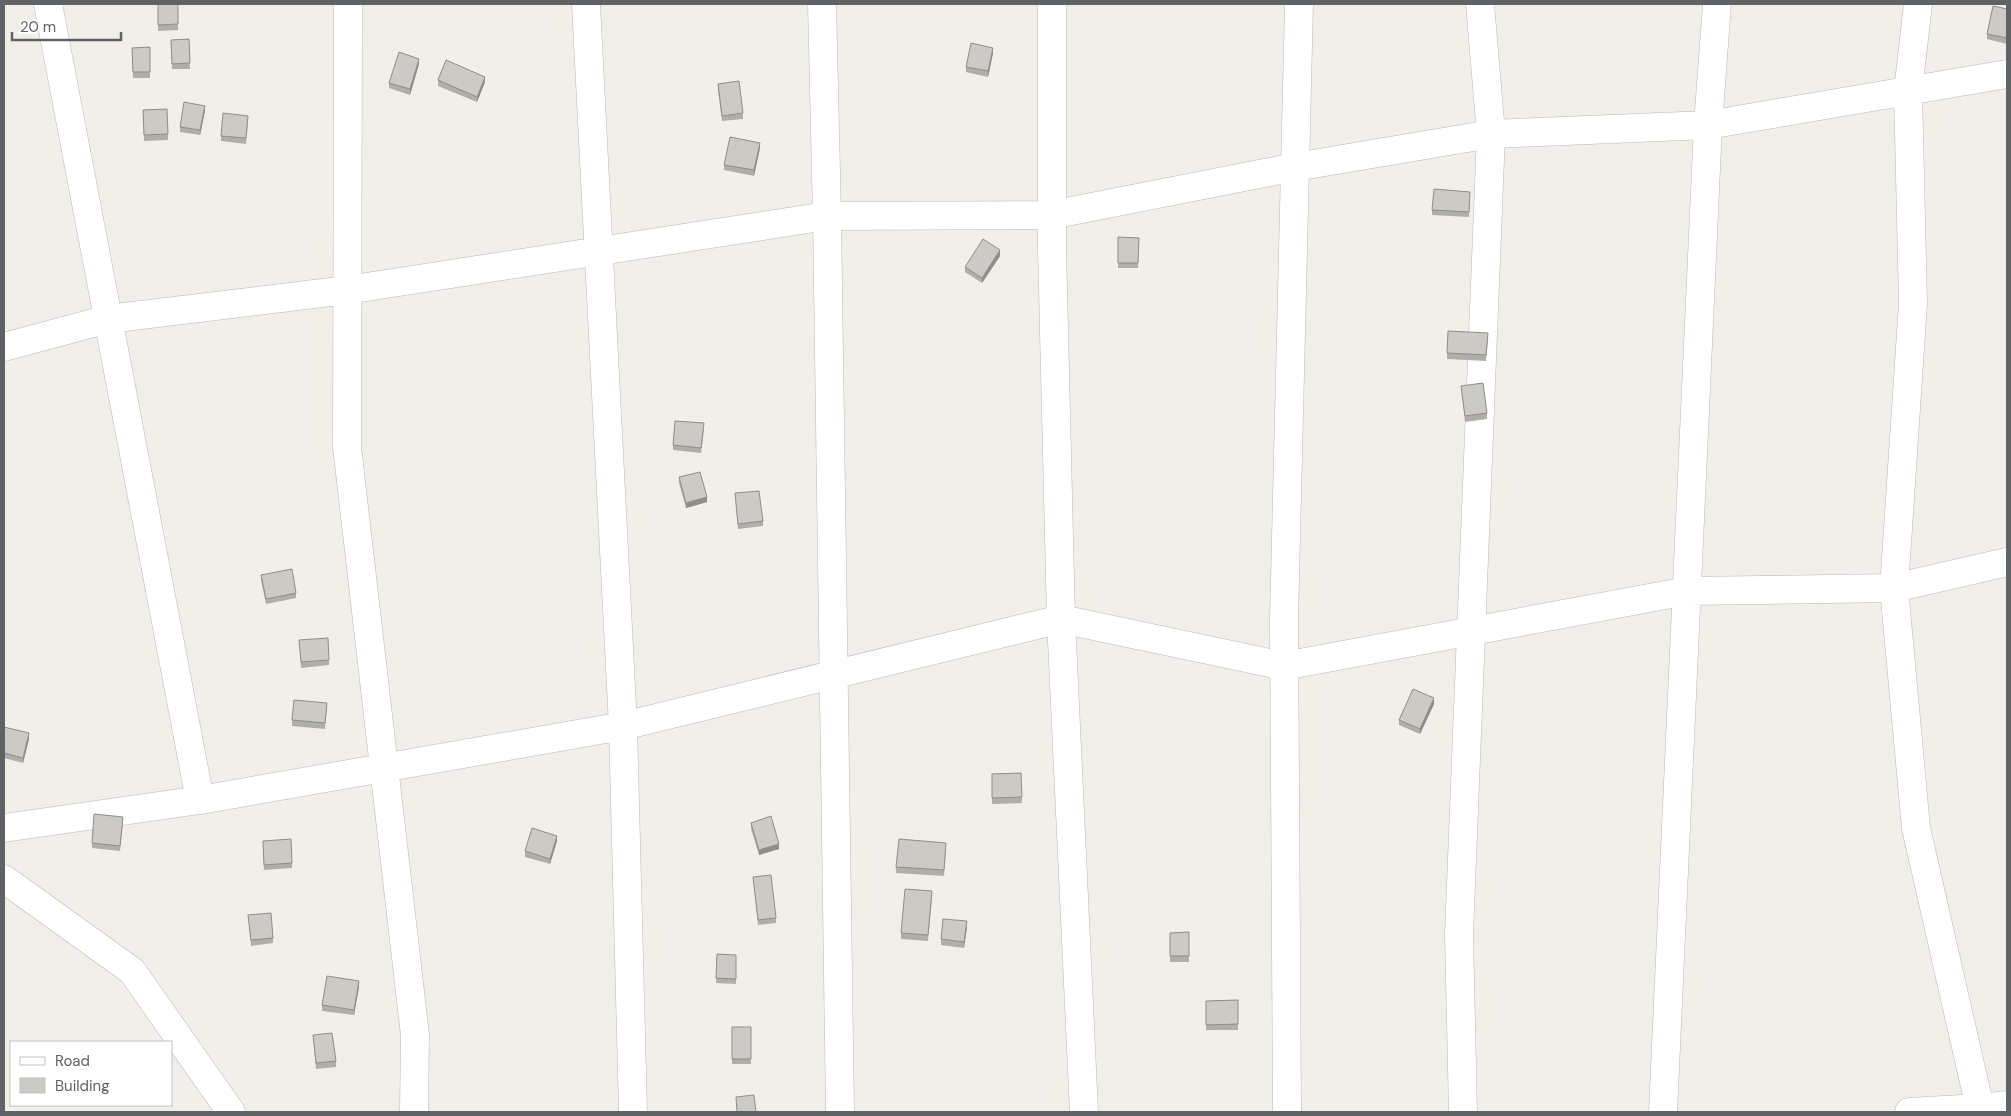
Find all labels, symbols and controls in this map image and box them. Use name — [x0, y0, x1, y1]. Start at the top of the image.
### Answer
scale bar — [12, 10, 121, 42]
text: 20 m — [20, 17, 56, 37]
legend — [10, 1041, 172, 1106]
text: Road — [55, 1051, 90, 1071]
text: Building — [55, 1076, 110, 1096]

